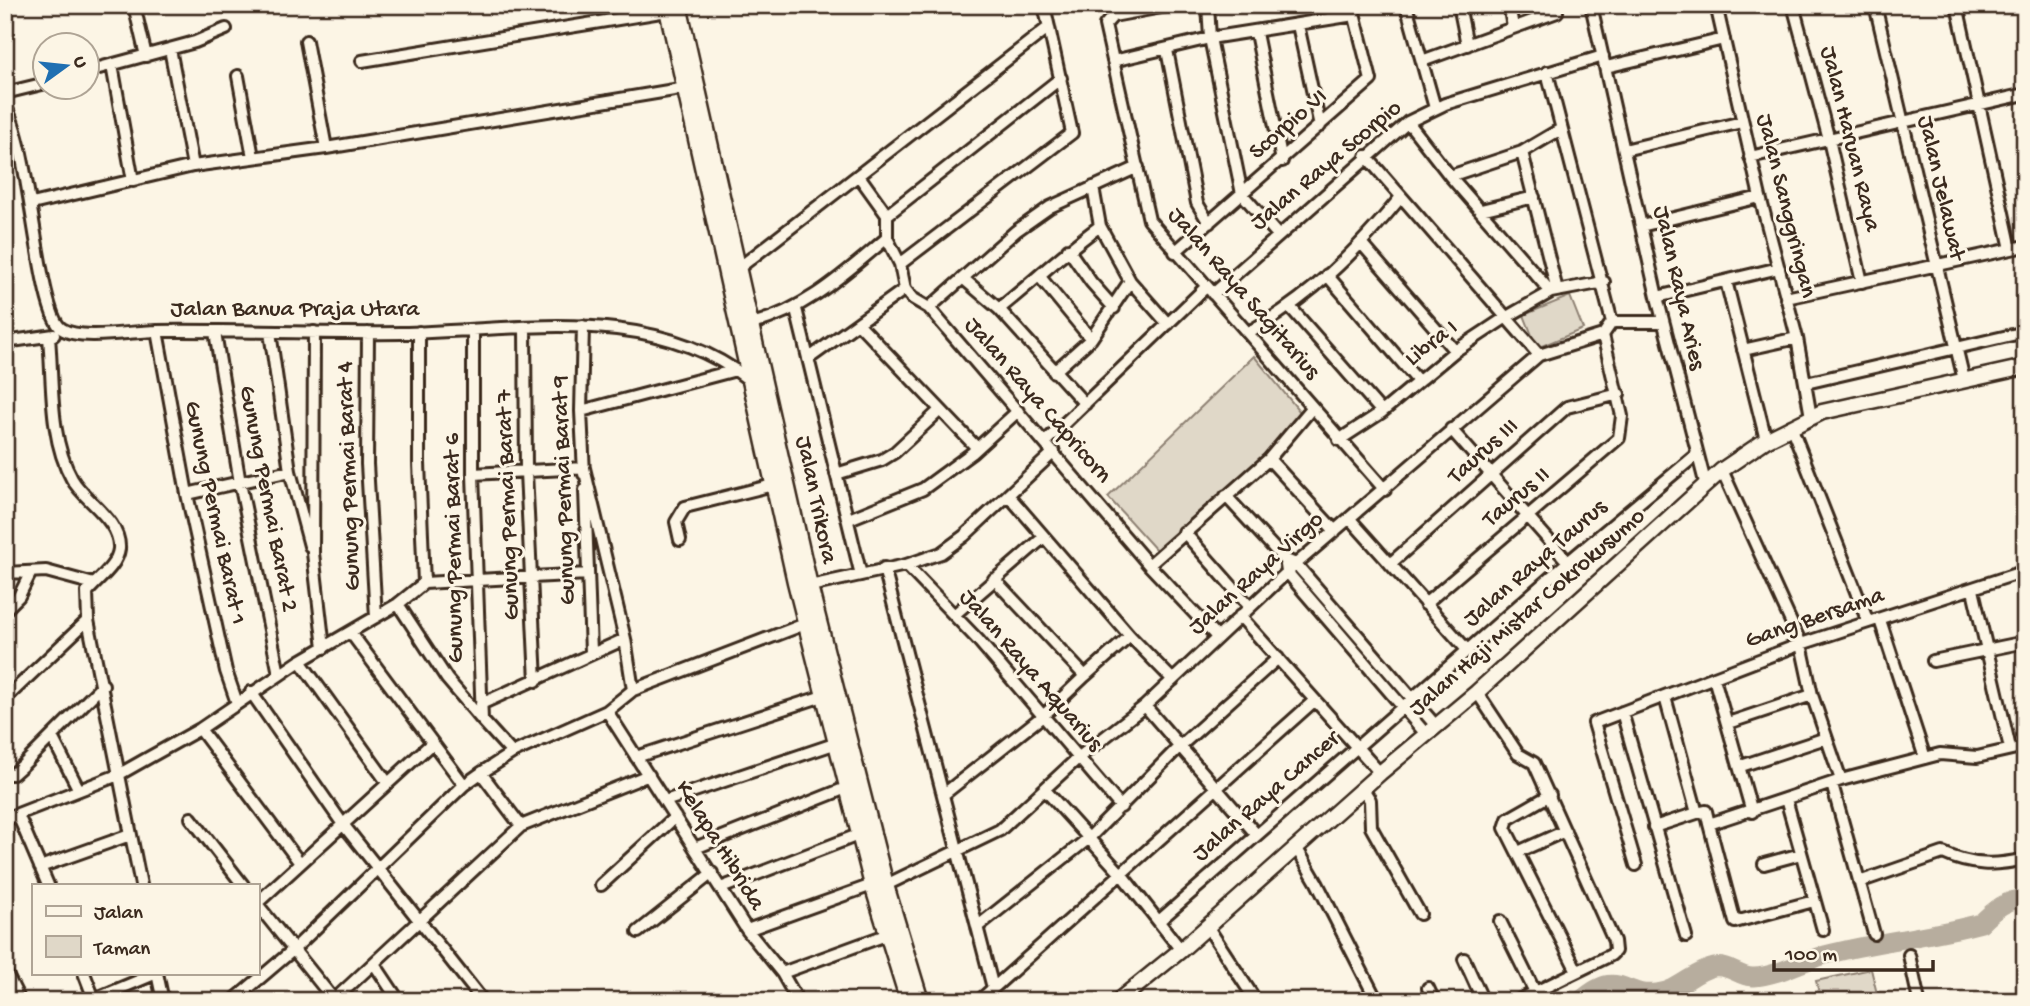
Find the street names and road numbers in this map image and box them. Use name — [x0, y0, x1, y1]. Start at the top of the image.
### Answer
street label: Jalan Haruan Raya — [1812, 43, 1886, 235]
street label: Scorpio VI — [1244, 83, 1334, 167]
street label: Jalan Raya Scorpio — [1246, 94, 1408, 238]
street label: Jalan Sanggringan — [1748, 111, 1822, 301]
street label: Jalan Jelawat — [1909, 113, 1971, 265]
street label: Jalan Raya Sagitarius — [1160, 202, 1326, 387]
street label: Jalan Raya Aries — [1645, 203, 1711, 374]
street label: Jalan Banua Praja Utara — [171, 296, 420, 325]
street label: Jalan Raya Capricorn — [957, 312, 1117, 491]
street label: Libra I — [1399, 314, 1465, 374]
street label: Gunung Permai Barat 4 — [331, 360, 368, 591]
street label: Gunung Permai Barat 9 — [546, 375, 584, 605]
street label: Gunung Permai Barat 2 — [231, 383, 303, 615]
street label: Gunung Permai Barat 7 — [490, 389, 528, 621]
street label: Gunung Permai Barat 1 — [176, 399, 252, 627]
street label: Taurus III — [1441, 413, 1525, 493]
street label: Gunung Permai Barat 6 — [438, 432, 472, 663]
street label: Jalan Trikora — [787, 434, 843, 567]
street label: Taurus II — [1476, 461, 1557, 536]
street label: Jalan Raya Taurus — [1458, 493, 1615, 634]
street label: Jalan Haji Mistar Cokrokusumo — [1404, 503, 1652, 723]
street label: Jalan Raya Virgo — [1184, 506, 1330, 642]
street label: Gang Bersama — [1742, 581, 1889, 656]
street label: Jalan Raya Aquarius — [952, 584, 1109, 759]
street label: Jalan Raya Cancer — [1188, 724, 1348, 869]
street label: Kelapa Hibrida — [668, 776, 771, 917]

